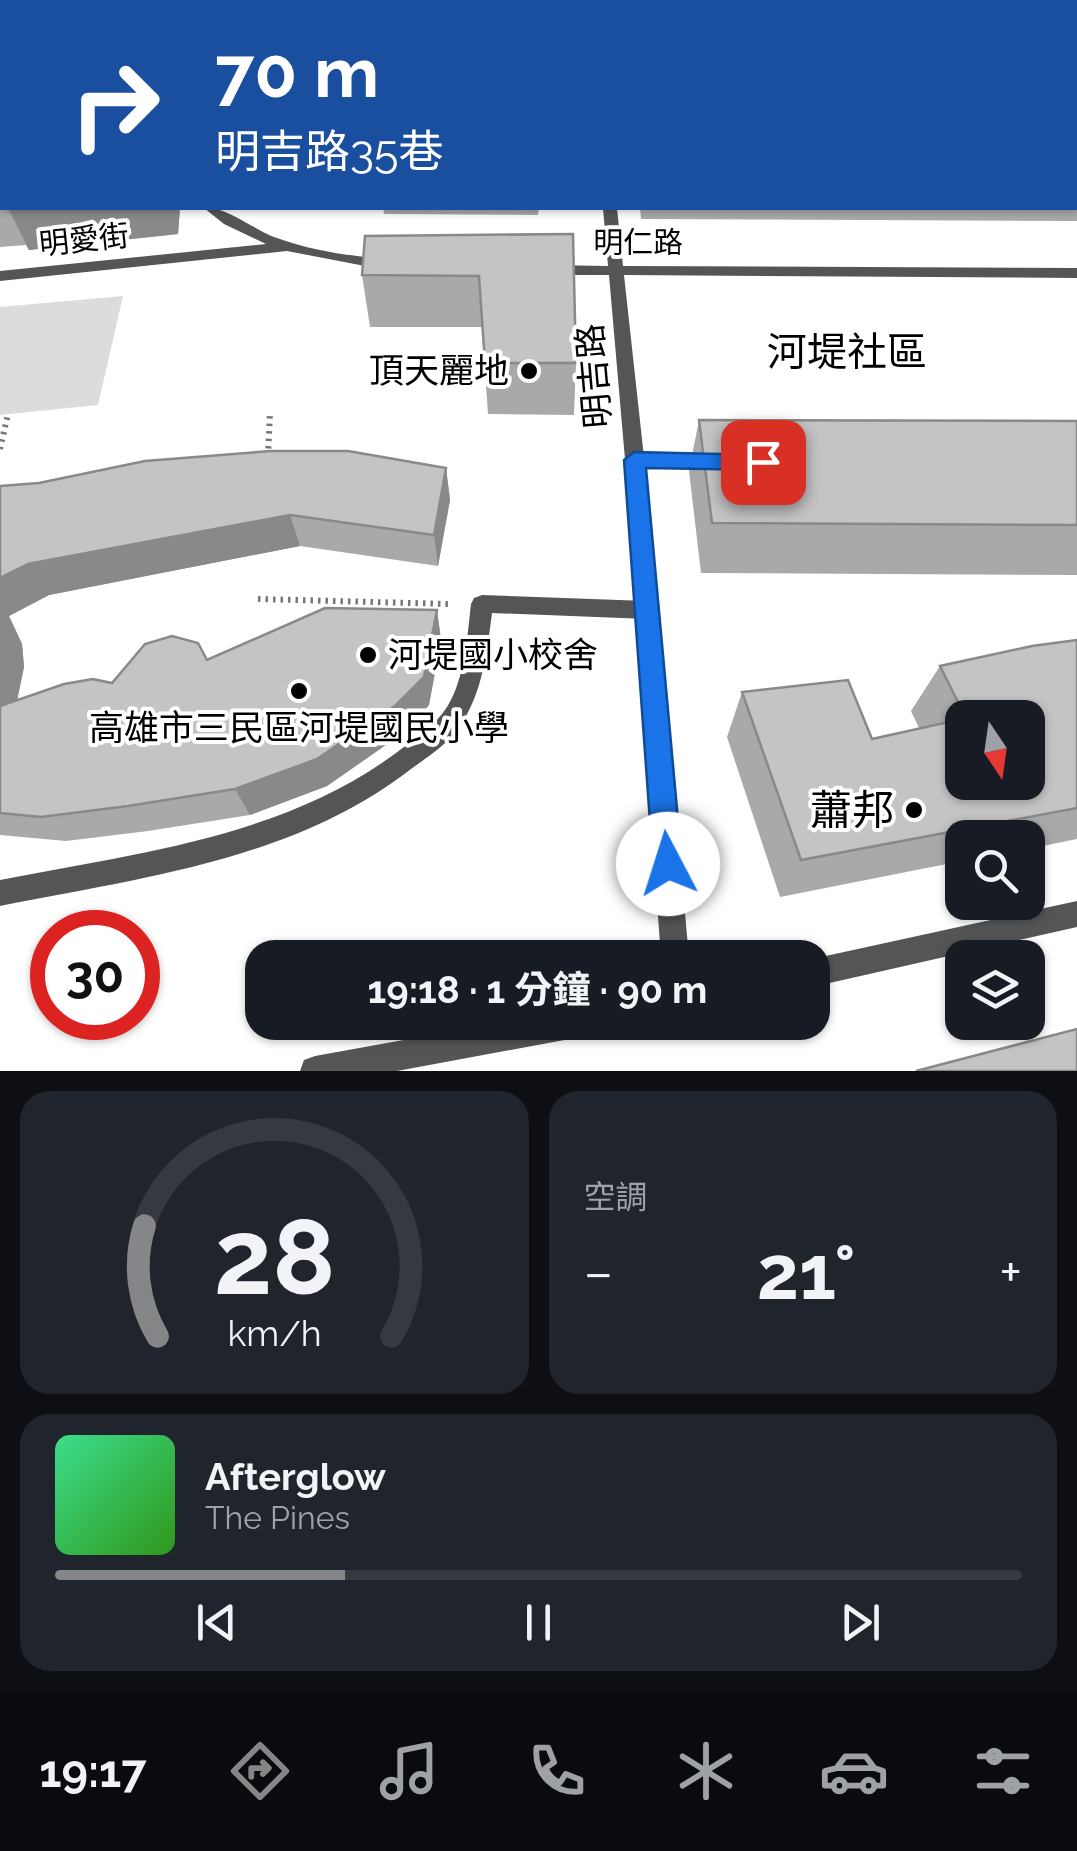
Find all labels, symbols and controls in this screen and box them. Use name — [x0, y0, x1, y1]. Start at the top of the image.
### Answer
text: 70 m — [215, 31, 379, 113]
icon: right — [50, 40, 180, 170]
text: 明吉路35巷 — [215, 125, 444, 178]
street label: 明愛街 — [37, 217, 131, 262]
street label: 明仁路 — [593, 225, 683, 260]
street label: 明吉路 — [569, 322, 619, 430]
district label: 河堤社區 — [767, 328, 927, 375]
place label: 頂天麗地 — [369, 350, 509, 391]
marker: 頂天麗地 — [518, 360, 540, 382]
pin — [721, 420, 806, 505]
icon: arrive — [736, 435, 791, 490]
place label: 河堤國小校舍 — [388, 634, 598, 675]
marker: 河堤國小校舍 — [357, 644, 379, 666]
marker: 高雄市三民區河堤國民小學 — [288, 680, 310, 702]
north arrow — [945, 700, 1045, 800]
map controls — [945, 700, 1045, 1040]
place label: 高雄市三民區河堤國民小學 — [89, 707, 509, 748]
place label: 蕭邦 — [810, 786, 894, 835]
marker: 蕭邦 — [903, 799, 925, 821]
position arrow — [616, 812, 720, 916]
button: search — [945, 820, 1045, 920]
speed limit sign: 30 — [30, 910, 160, 1040]
button: layers — [945, 940, 1045, 1040]
text: 19:18 · 1 分鐘 · 90 m — [368, 967, 707, 1012]
text: 空調 — [584, 1178, 648, 1215]
text: 28 — [214, 1196, 335, 1318]
text: 21° — [757, 1228, 856, 1317]
text: − — [584, 1240, 613, 1305]
text: + — [999, 1240, 1022, 1305]
text: km/h — [227, 1312, 321, 1354]
text: Afterglow — [205, 1454, 386, 1499]
text: The Pines — [205, 1499, 350, 1536]
icon: previous — [189, 1595, 244, 1650]
icon: pause — [511, 1595, 566, 1650]
icon: next — [833, 1595, 888, 1650]
icon: directions — [225, 1736, 295, 1806]
icon: music — [374, 1736, 444, 1806]
icon: phone — [522, 1736, 592, 1806]
icon: climate — [671, 1736, 741, 1806]
icon: car — [819, 1736, 889, 1806]
icon: filters — [968, 1736, 1038, 1806]
text: 19:17 — [39, 1745, 147, 1798]

